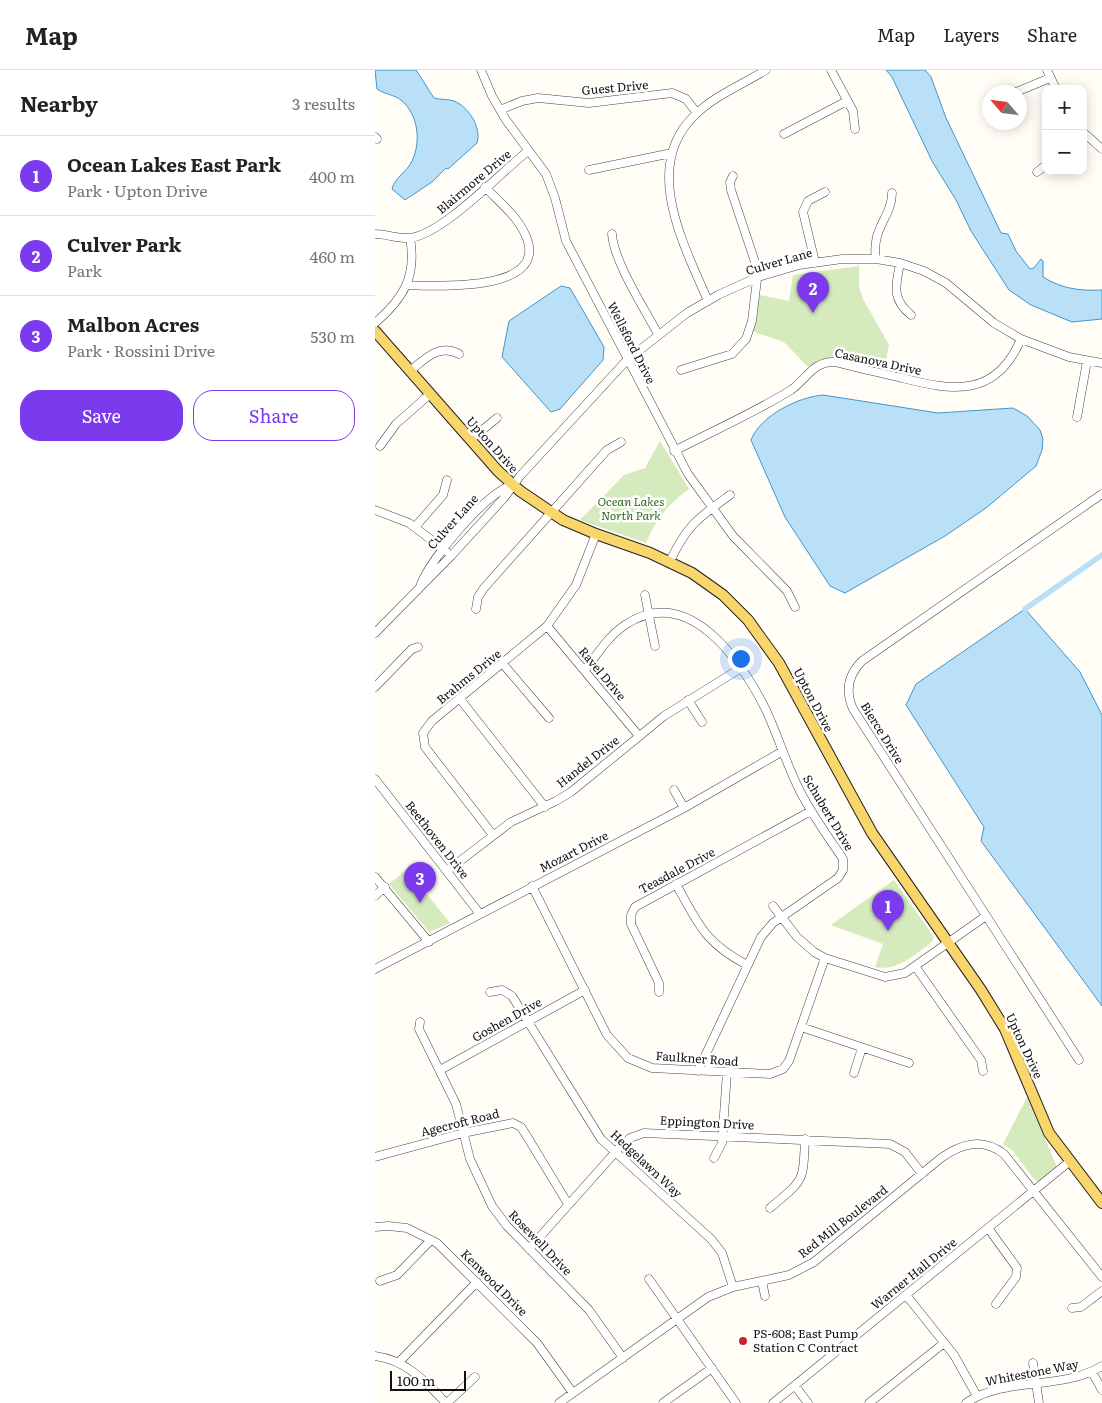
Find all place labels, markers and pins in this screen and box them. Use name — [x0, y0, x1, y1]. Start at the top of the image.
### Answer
pin: 2 — [797, 272, 829, 313]
pin: 3 — [404, 862, 436, 903]
pin: 1 — [872, 890, 904, 931]
place label: PS-608; East Pump Station C Contract — [753, 1324, 858, 1356]
marker: PS-608; East Pump Station C Contract — [737, 1335, 749, 1347]

